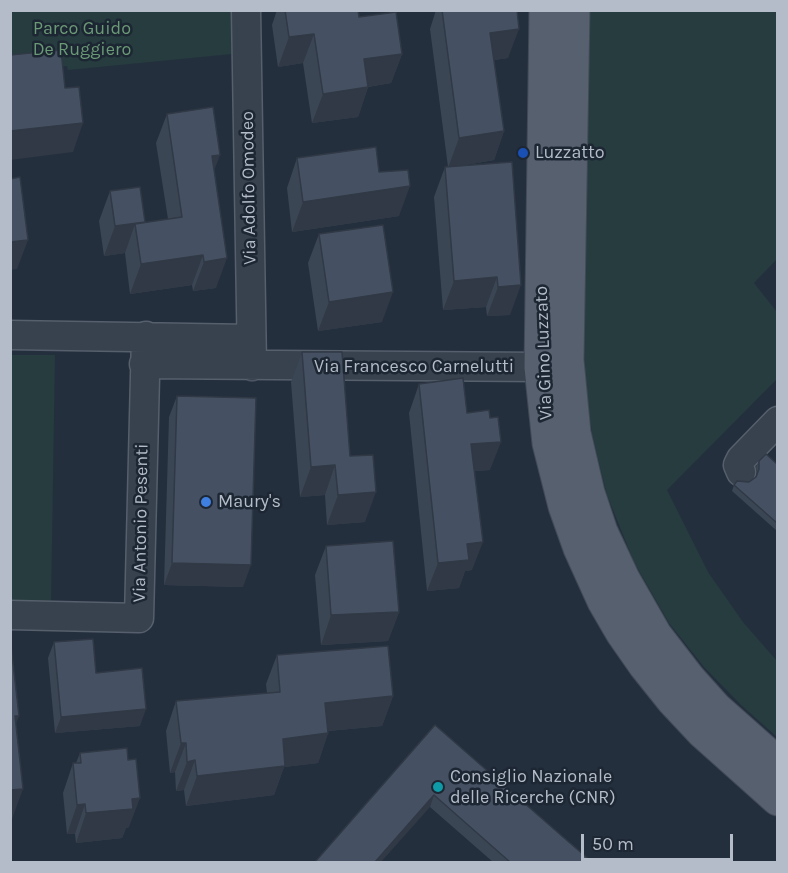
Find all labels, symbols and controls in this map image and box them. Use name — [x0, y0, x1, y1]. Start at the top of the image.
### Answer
park label: Parco Guido De Ruggiero — [33, 18, 131, 60]
street label: Via Adolfo Omodeo — [237, 111, 261, 265]
place label: Luzzatto — [535, 142, 605, 164]
marker: Luzzatto — [516, 146, 530, 160]
street label: Via Gino Luzzato — [531, 285, 557, 421]
street label: Via Francesco Carnelutti — [314, 356, 514, 378]
street label: Via Antonio Pesenti — [129, 443, 153, 603]
place label: Maury's — [218, 491, 281, 513]
marker: Maury's — [199, 495, 213, 509]
place label: Consiglio Nazionale delle Ricerche (CNR) — [450, 766, 616, 808]
marker: Consiglio Nazionale delle Ricerche (CNR) — [431, 780, 445, 794]
scale bar — [584, 822, 736, 860]
text: 50 m — [592, 833, 634, 855]

